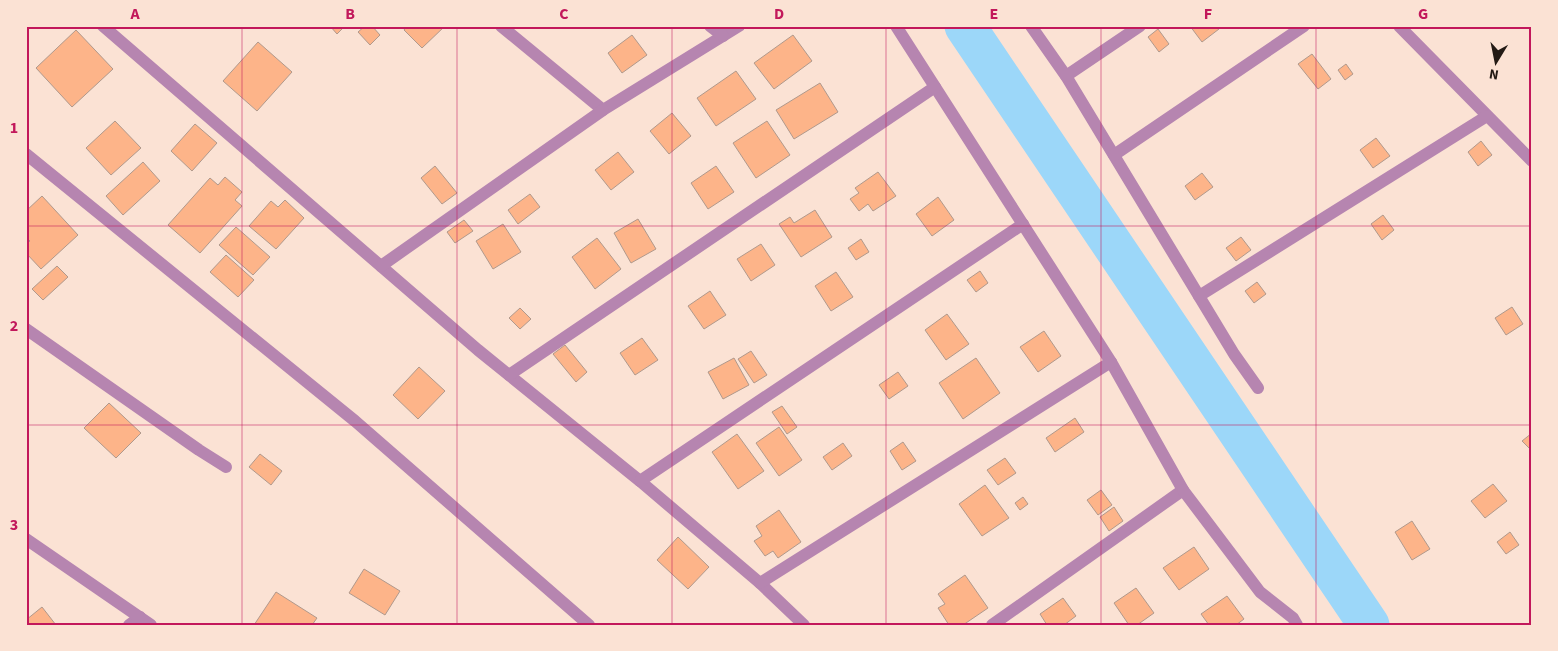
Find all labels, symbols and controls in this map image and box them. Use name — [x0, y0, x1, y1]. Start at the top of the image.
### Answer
text: A — [129, 3, 140, 25]
text: B — [345, 3, 355, 25]
text: C — [559, 3, 569, 25]
text: D — [774, 3, 784, 25]
text: E — [990, 3, 998, 25]
text: F — [1204, 3, 1212, 25]
text: G — [1418, 3, 1428, 25]
north arrow — [1470, 38, 1520, 88]
text: N — [1488, 63, 1500, 84]
text: 1 — [10, 117, 18, 139]
text: 2 — [10, 315, 18, 337]
text: 3 — [10, 514, 18, 536]

